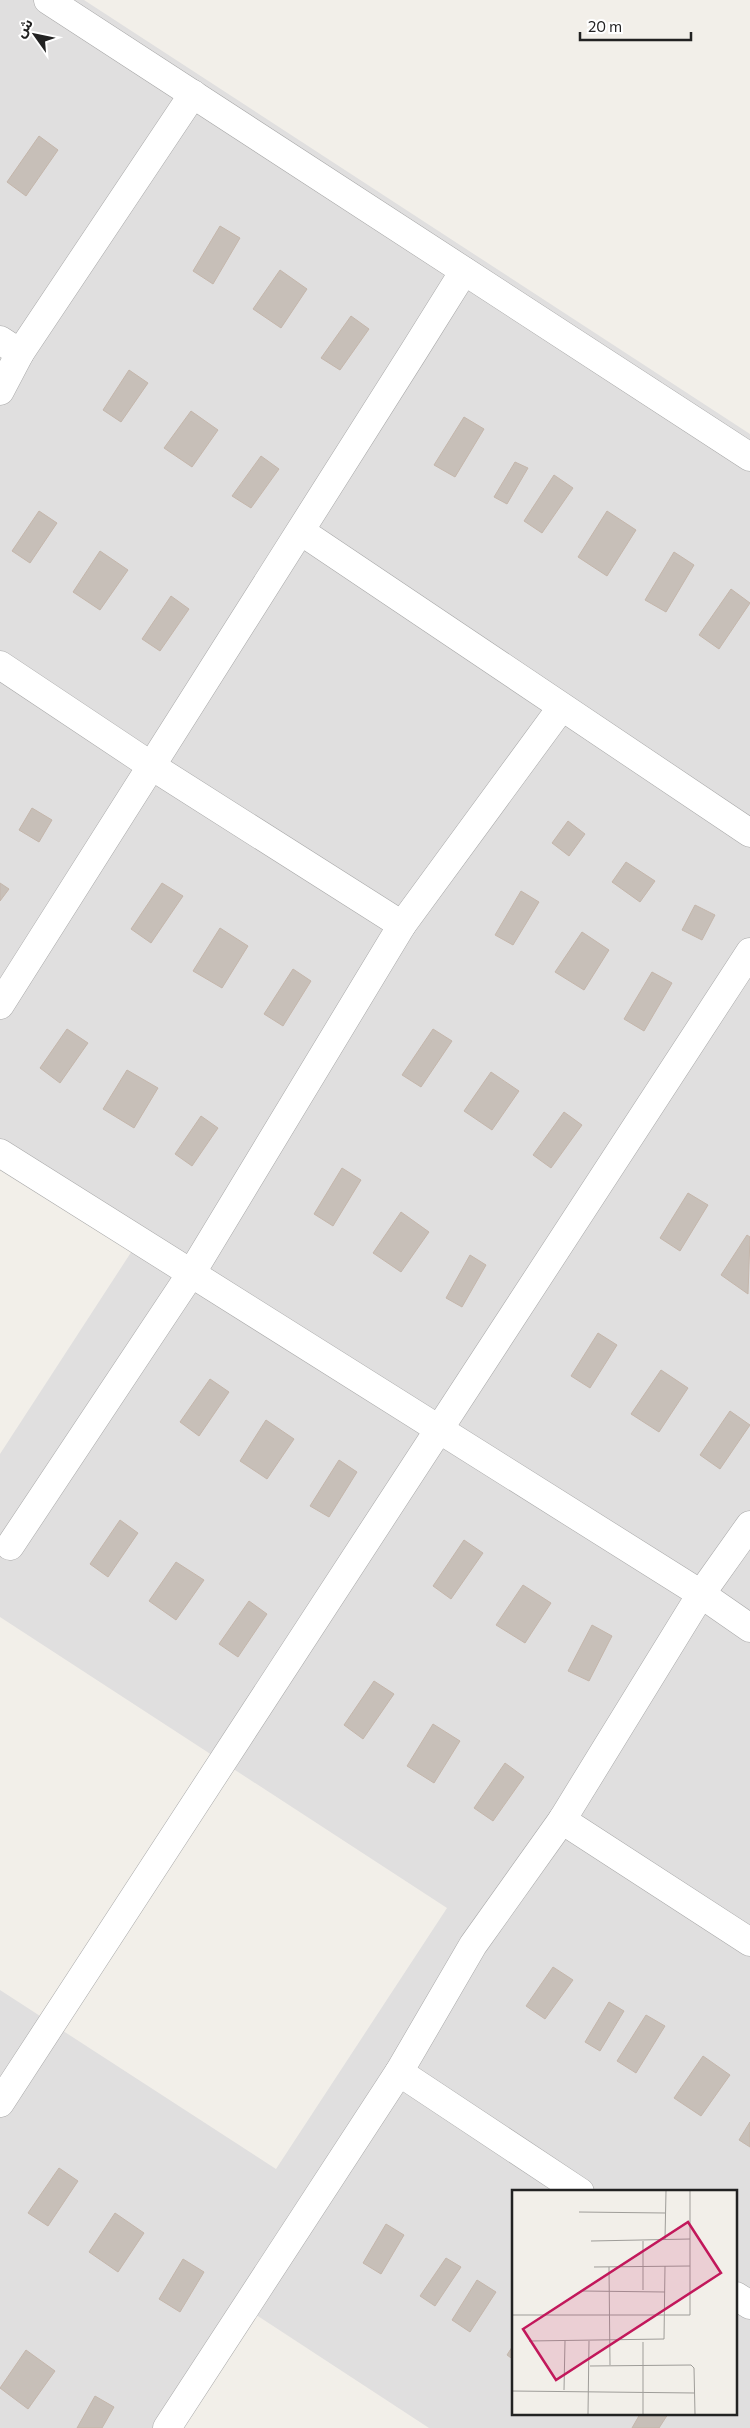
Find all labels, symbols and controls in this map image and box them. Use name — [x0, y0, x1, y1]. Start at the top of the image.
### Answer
north arrow — [10, 10, 60, 60]
scale bar — [580, 10, 691, 42]
text: ش — [11, 15, 36, 40]
text: 20 m — [588, 17, 622, 35]
inset map — [512, 2190, 738, 2416]

